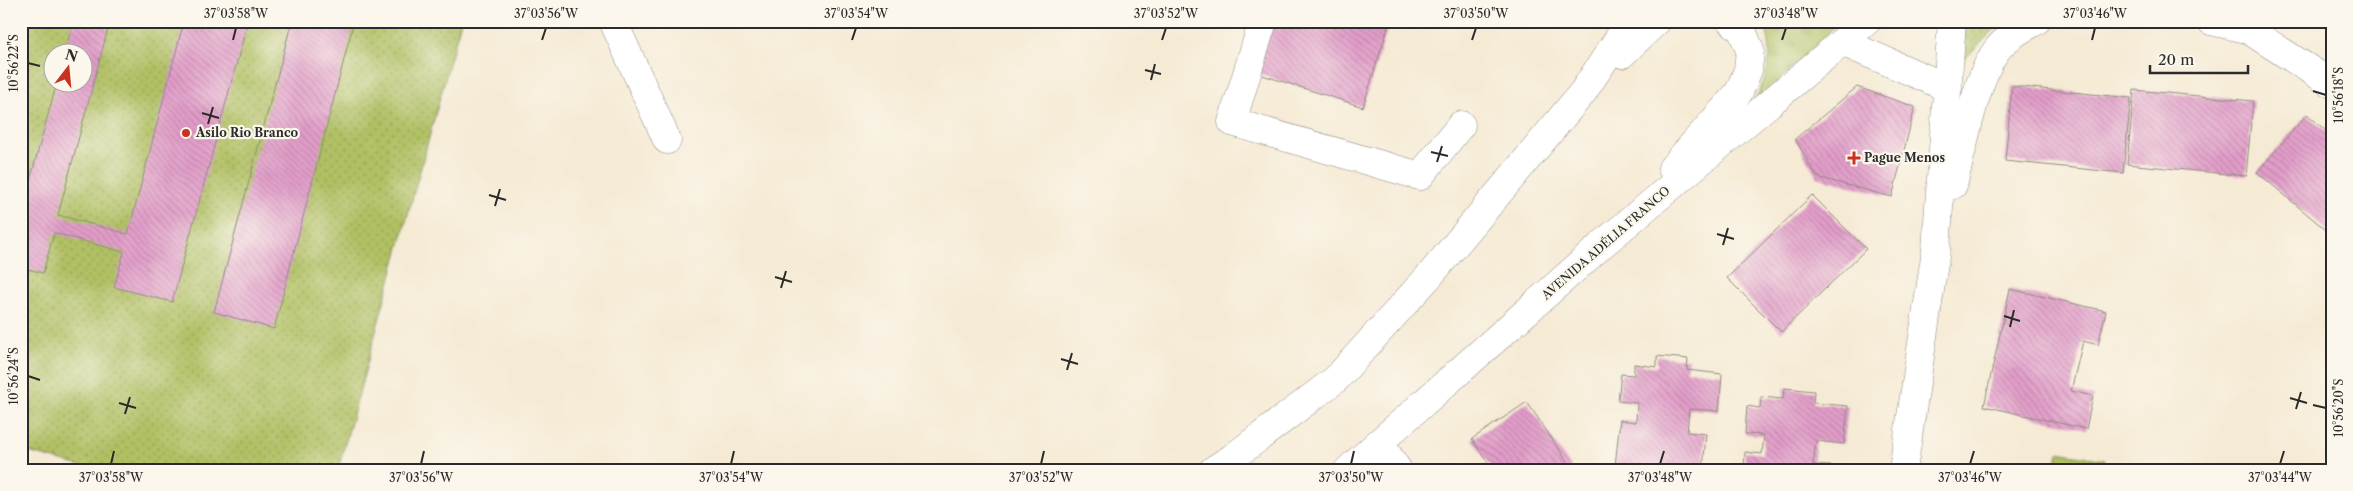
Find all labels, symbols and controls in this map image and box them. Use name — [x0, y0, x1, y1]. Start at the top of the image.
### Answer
text: 37°03'58"W — [204, 6, 269, 21]
text: 37°03'56"W — [514, 6, 579, 21]
text: 37°03'54"W — [824, 6, 889, 21]
text: 37°03'52"W — [1134, 6, 1199, 21]
text: 37°03'50"W — [1444, 6, 1509, 21]
text: 37°03'48"W — [1754, 6, 1819, 21]
text: 37°03'46"W — [2063, 6, 2128, 21]
text: 10°56'22"S — [6, 34, 21, 92]
north arrow — [42, 42, 92, 92]
scale bar — [2150, 42, 2248, 74]
text: N — [63, 45, 80, 66]
text: 20 m — [2158, 50, 2194, 69]
text: 10°56'18"S — [2331, 67, 2346, 123]
place label: Asilo Rio Branco — [195, 125, 299, 140]
marker: Asilo Rio Branco — [180, 127, 192, 139]
place label: Pague Menos — [1864, 150, 1945, 165]
marker: Pague Menos — [1848, 152, 1860, 164]
street label: AVENIDA ADÉLIA FRANCO — [1537, 182, 1673, 303]
text: 10°56'24"S — [6, 347, 21, 405]
text: 10°56'20"S — [2331, 379, 2346, 437]
text: 37°03'58"W — [79, 470, 144, 485]
text: 37°03'56"W — [389, 470, 454, 485]
text: 37°03'54"W — [699, 470, 764, 485]
text: 37°03'52"W — [1009, 470, 1074, 485]
text: 37°03'50"W — [1319, 470, 1384, 485]
text: 37°03'48"W — [1628, 470, 1693, 485]
text: 37°03'46"W — [1938, 470, 2003, 485]
text: 37°03'44"W — [2248, 470, 2313, 485]

